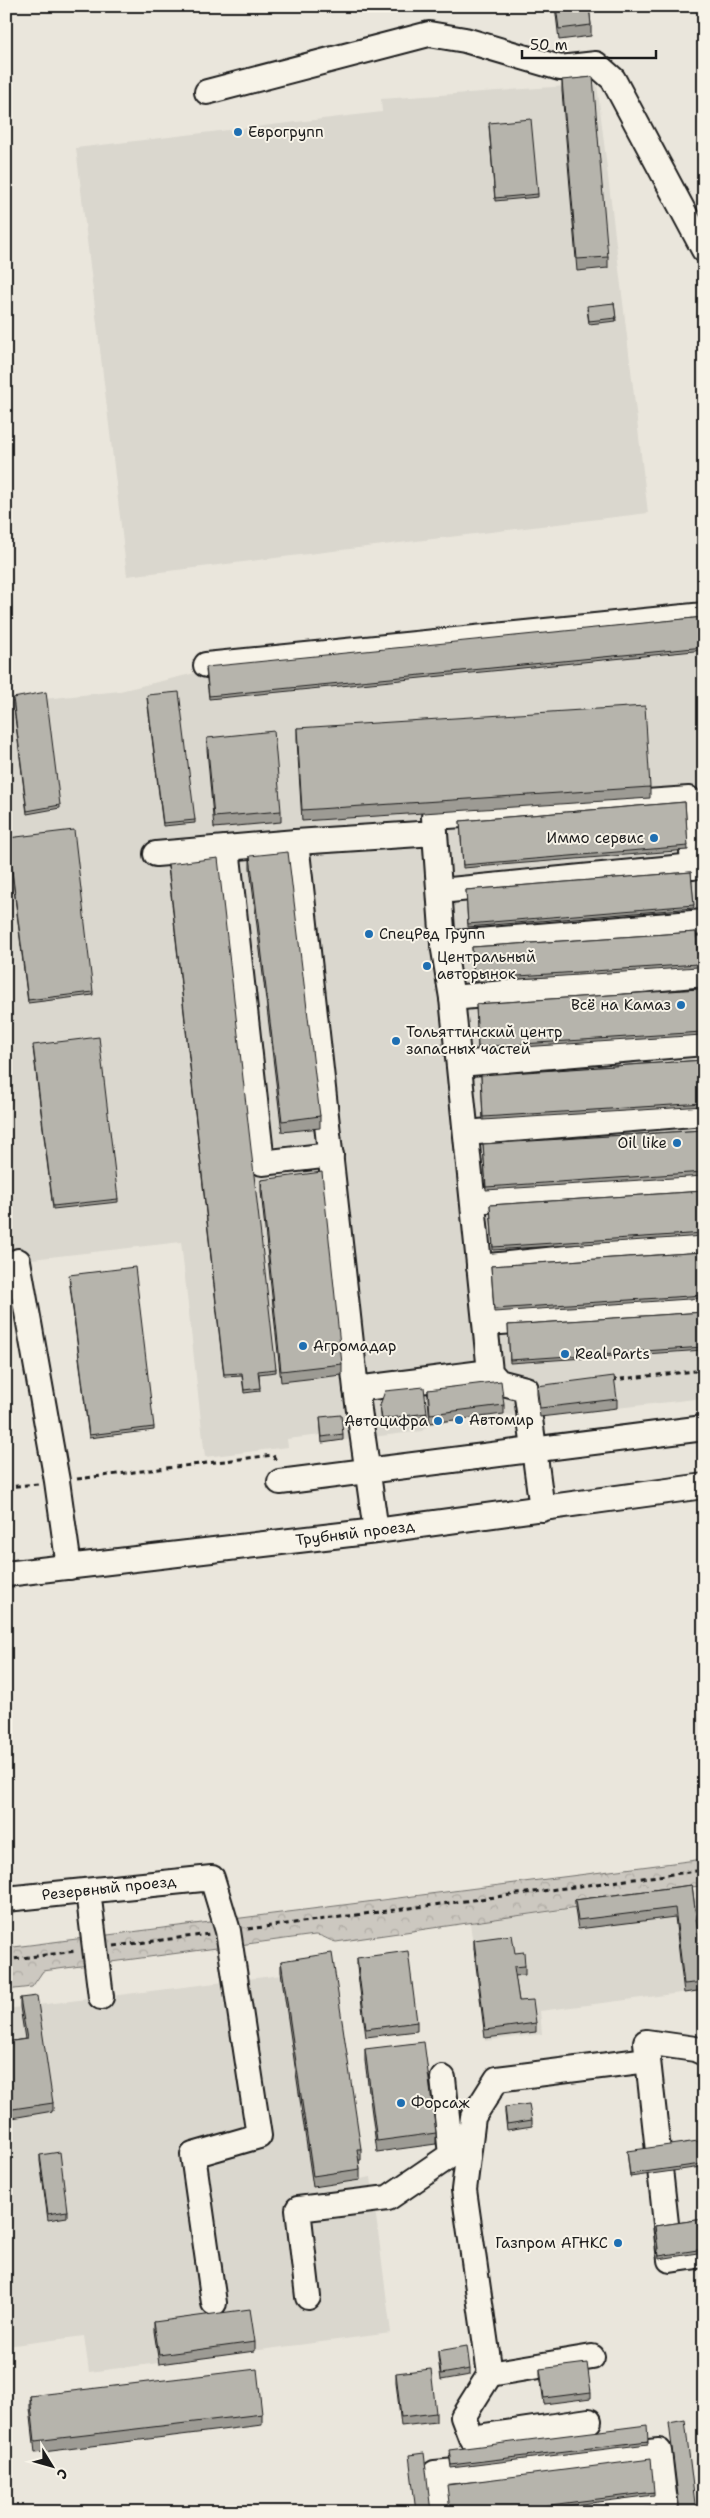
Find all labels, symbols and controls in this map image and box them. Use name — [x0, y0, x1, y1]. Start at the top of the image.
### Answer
scale bar — [522, 28, 656, 60]
text: 50 m — [530, 35, 568, 55]
place label: Еврогрупп — [248, 122, 324, 142]
marker: Еврогрупп — [232, 126, 244, 138]
place label: Иммо сервис — [546, 828, 644, 848]
marker: Иммо сервис — [648, 832, 660, 844]
place label: СпецРвд Групп — [379, 924, 485, 944]
marker: СпецРвд Групп — [363, 928, 375, 940]
place label: Центральный авторынок — [437, 947, 536, 984]
marker: Центральный авторынок — [421, 960, 433, 972]
place label: Всё на Камаз — [571, 995, 671, 1015]
marker: Всё на Камаз — [675, 999, 687, 1011]
place label: Тольяттинский центр запасных частей — [406, 1022, 562, 1059]
marker: Тольяттинский центр запасных частей — [390, 1035, 402, 1047]
place label: Oil like — [617, 1133, 667, 1153]
marker: Oil like — [671, 1137, 683, 1149]
place label: Агромадар — [313, 1336, 396, 1356]
marker: Агромадар — [297, 1340, 309, 1352]
place label: Real Parts — [575, 1344, 650, 1364]
marker: Real Parts — [559, 1348, 571, 1360]
place label: Автомир — [469, 1410, 534, 1430]
place label: Автоцифра — [344, 1411, 429, 1431]
marker: Автомир — [453, 1414, 465, 1426]
marker: Автоцифра — [432, 1415, 444, 1427]
street label: Трубный проезд — [294, 1516, 416, 1550]
street label: Резервный проезд — [41, 1871, 178, 1905]
place label: Форсаж — [411, 2093, 471, 2113]
marker: Форсаж — [395, 2097, 407, 2109]
place label: Газпром АГНКС — [495, 2233, 608, 2253]
marker: Газпром АГНКС — [612, 2237, 624, 2249]
north arrow — [28, 2440, 78, 2490]
text: С — [53, 2465, 72, 2483]

